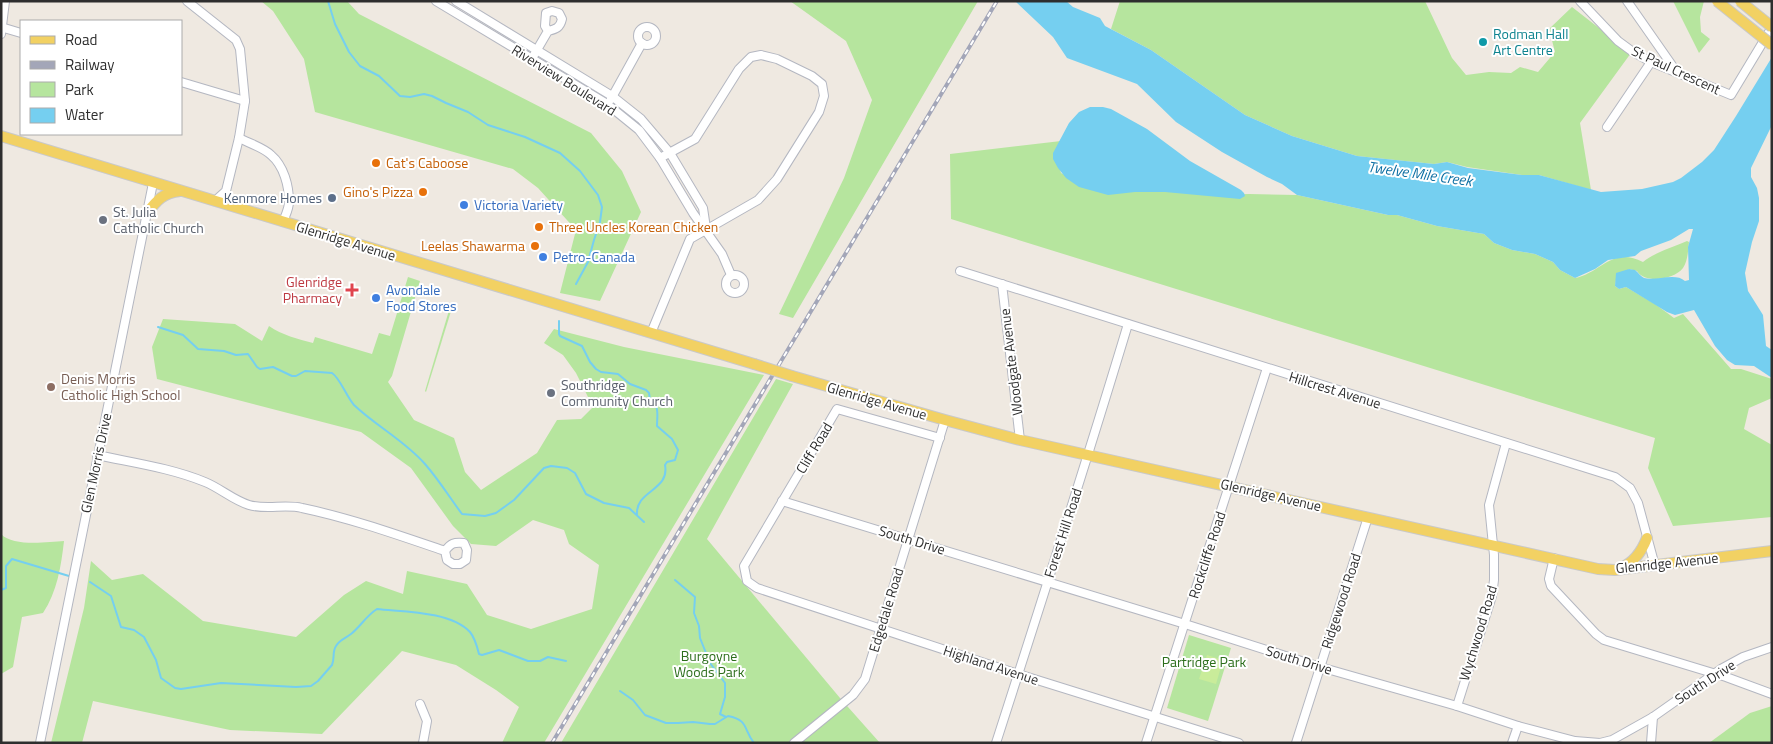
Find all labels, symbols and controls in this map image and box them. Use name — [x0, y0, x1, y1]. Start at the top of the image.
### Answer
legend — [20, 20, 182, 135]
place label: Rodman Hall Art Centre — [1493, 23, 1569, 60]
text: Road — [65, 28, 97, 51]
marker: Rodman Hall Art Centre — [1477, 36, 1489, 48]
street label: Riverview Boulevard — [508, 39, 621, 120]
street label: St Paul Crescent — [1628, 40, 1724, 99]
text: Railway — [65, 53, 115, 76]
text: Park — [65, 78, 94, 101]
text: Water — [65, 103, 104, 126]
place label: Cat's Caboose — [386, 152, 468, 173]
water label: Twelve Mile Creek — [1367, 155, 1476, 193]
marker: Cat's Caboose — [370, 157, 382, 169]
place label: Gino's Pizza — [343, 181, 413, 202]
marker: Gino's Pizza — [417, 186, 429, 198]
place label: Kenmore Homes — [224, 187, 322, 208]
marker: Kenmore Homes — [326, 192, 338, 204]
place label: Victoria Variety — [474, 194, 563, 215]
marker: Victoria Variety — [458, 199, 470, 211]
place label: St. Julia Catholic Church — [113, 201, 204, 238]
marker: St. Julia Catholic Church — [97, 214, 109, 226]
street label: Glenridge Avenue — [294, 215, 398, 266]
place label: Three Uncles Korean Chicken — [549, 216, 718, 237]
marker: Three Uncles Korean Chicken — [533, 221, 545, 233]
place label: Leelas Shawarma — [421, 235, 525, 256]
marker: Leelas Shawarma — [529, 240, 541, 252]
place label: Petro-Canada — [553, 246, 635, 267]
marker: Petro-Canada — [537, 251, 549, 263]
place label: Glenridge Pharmacy — [283, 271, 342, 308]
place label: Avondale Food Stores — [386, 279, 456, 316]
marker: Glenridge Pharmacy — [346, 284, 358, 296]
marker: Avondale Food Stores — [370, 292, 382, 304]
street label: Woodgate Avenue — [994, 307, 1027, 417]
street label: Hillcrest Avenue — [1287, 366, 1384, 413]
place label: Denis Morris Catholic High School — [61, 368, 180, 405]
place label: Southridge Community Church — [561, 374, 673, 411]
street label: Glenridge Avenue — [825, 376, 929, 425]
marker: Denis Morris Catholic High School — [45, 381, 57, 393]
marker: Southridge Community Church — [545, 387, 557, 399]
street label: Glen Morris Drive — [75, 411, 116, 515]
street label: Cliff Road — [790, 418, 837, 477]
street label: Glenridge Avenue — [1219, 473, 1324, 516]
street label: Forest Hill Road — [1038, 485, 1087, 580]
street label: Rockcliffe Road — [1183, 509, 1230, 601]
street label: South Drive — [876, 519, 948, 560]
street label: Glenridge Avenue — [1615, 547, 1719, 578]
street label: Ridgewood Road — [1315, 550, 1366, 651]
street label: Edgedale Road — [863, 565, 908, 655]
street label: Wychwood Road — [1453, 583, 1502, 683]
street label: Highland Avenue — [941, 639, 1042, 690]
street label: South Drive — [1263, 639, 1335, 680]
park label: Burgoyne Woods Park — [674, 645, 745, 682]
park label: Partridge Park — [1162, 651, 1247, 672]
street label: South Drive — [1670, 654, 1739, 709]

